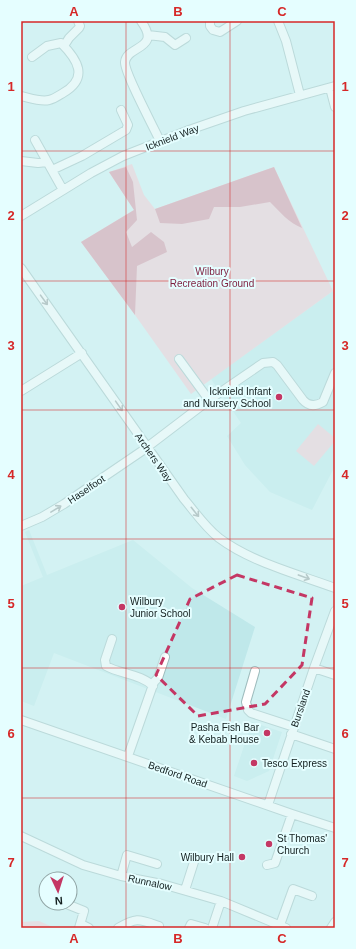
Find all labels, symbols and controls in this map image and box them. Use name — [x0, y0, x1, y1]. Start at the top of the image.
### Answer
text: A — [69, 4, 79, 19]
text: B — [173, 4, 183, 19]
text: C — [277, 4, 287, 19]
text: 1 — [7, 79, 15, 94]
text: 1 — [341, 79, 349, 94]
street label: Icknield Way — [144, 122, 200, 153]
text: 2 — [7, 208, 15, 223]
text: 2 — [341, 208, 349, 223]
park label: Wilbury Recreation Ground — [170, 266, 254, 289]
one-way arrow — [40, 294, 48, 305]
text: 3 — [7, 338, 15, 353]
text: 3 — [341, 338, 349, 353]
place label: Icknield Infant and Nursery School — [183, 386, 271, 409]
marker: Icknield Infant and Nursery School — [274, 392, 284, 402]
one-way arrow — [115, 400, 123, 411]
street label: Archers Way — [133, 431, 174, 484]
text: 4 — [7, 467, 15, 482]
text: 4 — [341, 467, 349, 482]
street label: Haselfoot — [66, 473, 107, 506]
one-way arrow — [50, 504, 62, 512]
one-way arrow — [190, 506, 199, 517]
one-way arrow — [298, 573, 310, 581]
text: 5 — [7, 596, 15, 611]
place label: Wilbury Junior School — [130, 596, 191, 619]
text: 5 — [341, 596, 349, 611]
marker: Wilbury Junior School — [117, 602, 127, 612]
street label: Bursland — [289, 688, 312, 729]
place label: Pasha Fish Bar & Kebab House — [189, 722, 260, 745]
text: 6 — [7, 726, 15, 741]
text: 6 — [341, 726, 349, 741]
marker: Pasha Fish Bar & Kebab House — [262, 728, 272, 738]
marker: Tesco Express — [249, 758, 259, 768]
place label: Tesco Express — [262, 758, 327, 769]
street label: Bedford Road — [147, 759, 209, 790]
place label: St Thomas' Church — [277, 833, 327, 856]
marker: St Thomas' Church — [264, 839, 274, 849]
place label: Wilbury Hall — [181, 852, 234, 863]
marker: Wilbury Hall — [237, 852, 247, 862]
text: 7 — [7, 855, 15, 870]
text: 7 — [341, 855, 349, 870]
north arrow — [38, 871, 78, 911]
street label: Runnalow — [127, 872, 174, 893]
text: N — [54, 895, 63, 907]
text: A — [69, 931, 79, 946]
text: B — [173, 931, 183, 946]
text: C — [277, 931, 287, 946]

